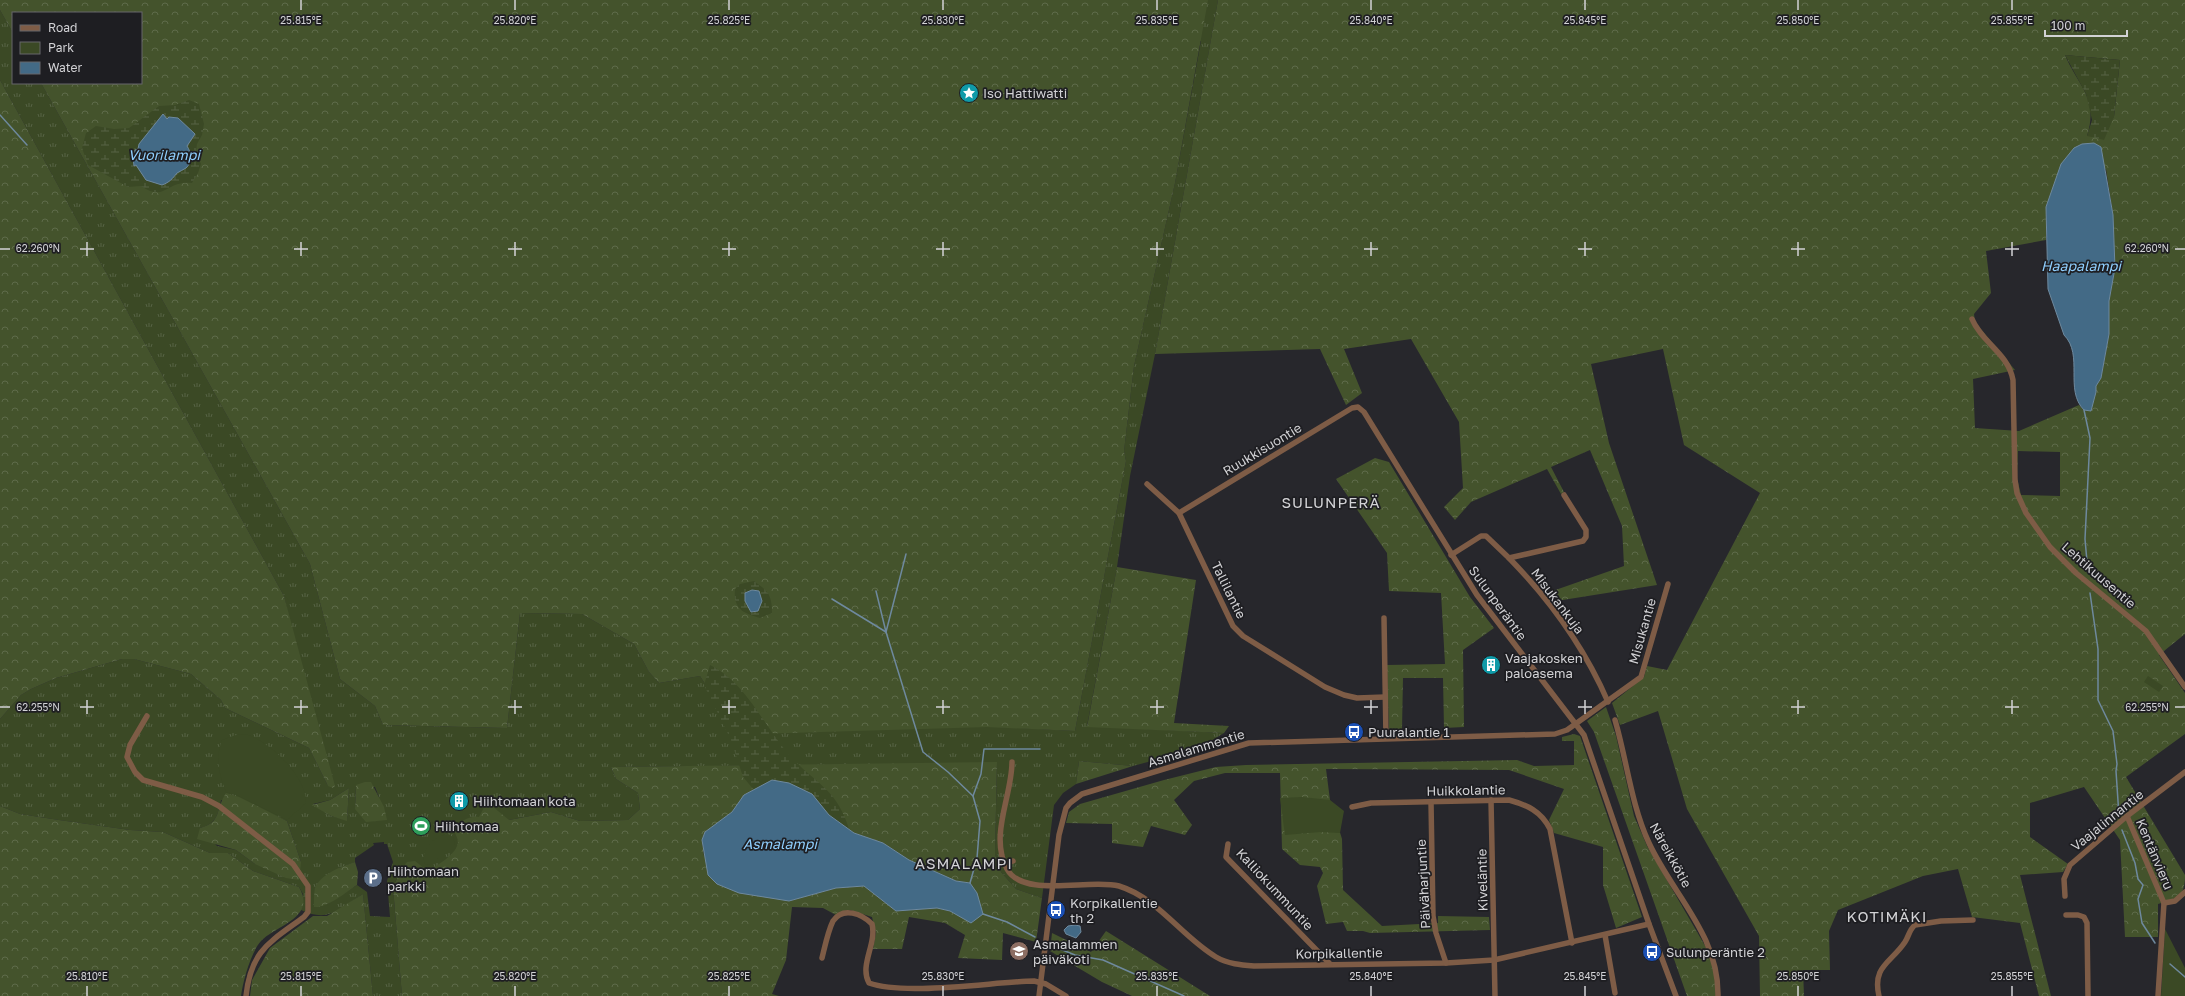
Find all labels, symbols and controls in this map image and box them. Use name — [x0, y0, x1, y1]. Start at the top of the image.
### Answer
legend — [12, 12, 142, 84]
scale bar — [2045, 12, 2127, 38]
text: 25.815°E — [280, 14, 322, 26]
text: 25.820°E — [494, 14, 536, 26]
text: 25.825°E — [708, 14, 750, 26]
text: 25.830°E — [922, 14, 964, 26]
text: 25.835°E — [1136, 14, 1178, 26]
text: 25.840°E — [1350, 14, 1393, 26]
text: 25.845°E — [1564, 14, 1606, 26]
text: 25.850°E — [1777, 14, 1819, 26]
text: 25.855°E — [1991, 14, 2033, 26]
text: 100 m — [2051, 18, 2085, 33]
text: Road — [48, 20, 77, 35]
text: Park — [48, 40, 74, 55]
text: Water — [48, 60, 82, 75]
place icon: Iso Hattiwatti — [958, 82, 980, 104]
place label: Iso Hattiwatti — [983, 85, 1067, 101]
water label: Vuorilampi — [128, 146, 202, 163]
text: 62.260°N — [16, 242, 60, 254]
text: 62.260°N — [2125, 242, 2169, 254]
water label: Haapalampi — [2041, 257, 2123, 274]
street label: Ruukkisuontie — [1220, 419, 1304, 479]
district label: SULUNPERÄ — [1281, 493, 1381, 511]
street label: Lehtikuusentie — [2059, 538, 2139, 612]
street label: Tallilantie — [1208, 559, 1250, 621]
street label: Sulunperäntie — [1466, 563, 1530, 643]
street label: Misukankuja — [1528, 565, 1588, 637]
street label: Misukantie — [1625, 596, 1659, 666]
place label: Vaajakosken paloasema — [1505, 650, 1583, 681]
building icon: Vaajakosken paloasema — [1480, 654, 1502, 676]
text: 62.255°N — [16, 701, 60, 713]
text: 62.255°N — [2125, 701, 2169, 713]
bus stop icon: Puuralantie 1 — [1343, 721, 1365, 743]
place label: Puuralantie 1 — [1368, 724, 1450, 740]
street label: Asmalammentie — [1146, 726, 1246, 770]
street label: Huikkolantie — [1426, 781, 1506, 799]
street label: Vaajalinnantie — [2068, 786, 2146, 854]
building icon: Hiihtomaan kota — [448, 790, 470, 812]
place label: Hiihtomaan kota — [473, 793, 576, 809]
sports icon: Hiihtomaa — [410, 815, 432, 837]
street label: Kentänvieru — [2133, 816, 2177, 892]
place label: Hiihtomaa — [435, 818, 499, 834]
street label: Näreikkötie — [1647, 820, 1695, 890]
water label: Asmalampi — [743, 835, 819, 852]
street label: Päiväharjuntie — [1413, 839, 1433, 929]
street label: Kalliokummuntie — [1233, 845, 1317, 933]
street label: Kiveläntie — [1473, 849, 1491, 911]
district label: ASMALAMPI — [915, 854, 1013, 872]
place label: Hiihtomaan parkki — [387, 863, 459, 894]
parking icon: Hiihtomaan parkki — [362, 867, 384, 889]
place label: Korpikallentie th 2 — [1070, 895, 1157, 926]
bus stop icon: Korpikallentie th 2 — [1045, 899, 1067, 921]
district label: KOTIMÄKI — [1847, 907, 1927, 925]
place label: Asmalammen päiväkoti — [1033, 936, 1117, 967]
school or university icon: Asmalammen päiväkoti — [1008, 940, 1030, 962]
bus stop icon: Sulunperäntie 2 — [1641, 941, 1663, 963]
street label: Korpikallentie — [1295, 944, 1383, 962]
place label: Sulunperäntie 2 — [1666, 944, 1765, 960]
text: 25.810°E — [66, 970, 108, 982]
text: 25.815°E — [280, 970, 322, 982]
text: 25.820°E — [494, 970, 536, 982]
text: 25.825°E — [708, 970, 750, 982]
text: 25.830°E — [922, 970, 964, 982]
text: 25.835°E — [1136, 970, 1178, 982]
text: 25.840°E — [1350, 970, 1393, 982]
text: 25.845°E — [1564, 970, 1606, 982]
text: 25.850°E — [1777, 970, 1819, 982]
text: 25.855°E — [1991, 970, 2033, 982]

